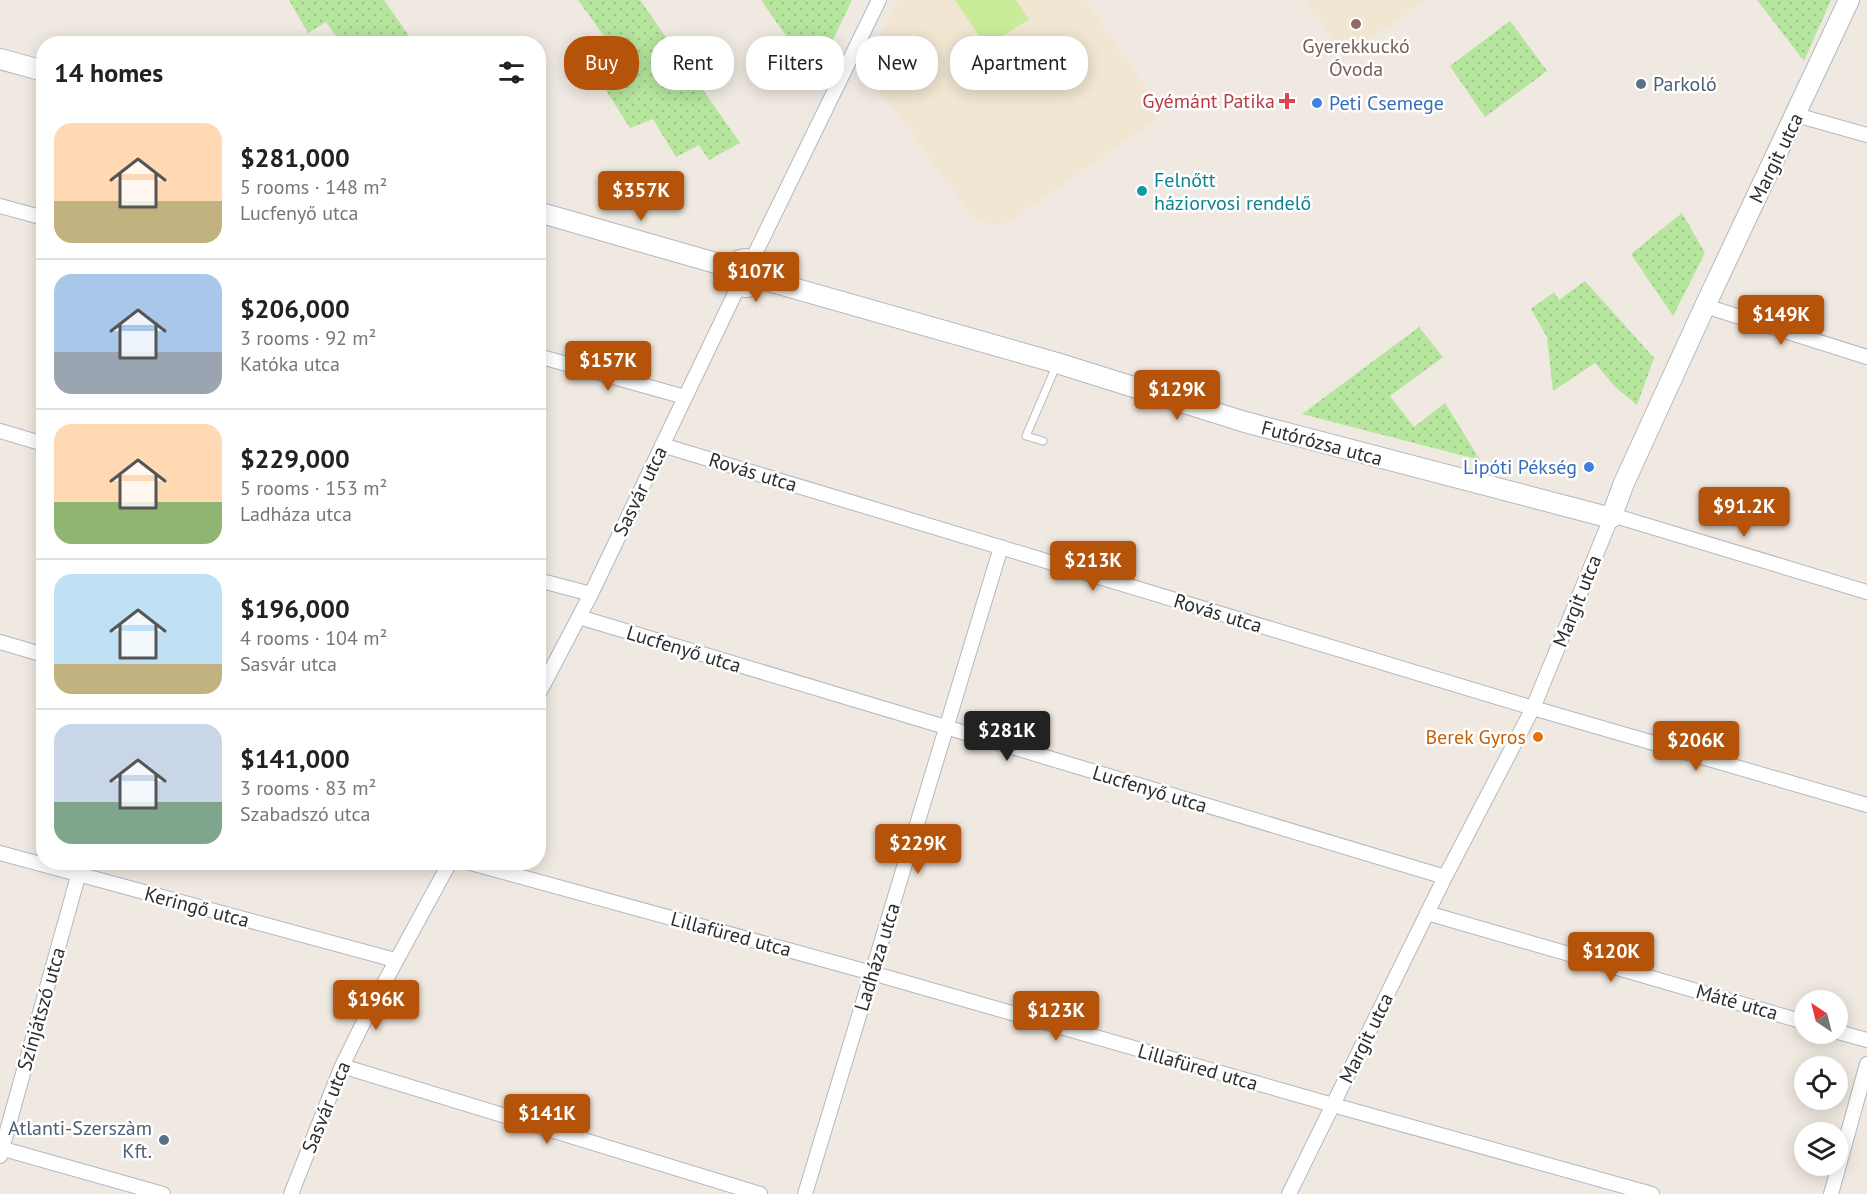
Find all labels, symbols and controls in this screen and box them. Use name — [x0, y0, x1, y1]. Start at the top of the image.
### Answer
marker: Gyerekkuckó Óvoda — [1349, 17, 1363, 31]
place label: Gyerekkuckó Óvoda — [1302, 33, 1410, 82]
chip: Buy — [564, 36, 639, 90]
chip: Rent — [651, 36, 734, 90]
chip: Filters — [746, 36, 844, 90]
chip: New — [856, 36, 938, 90]
chip: Apartment — [950, 36, 1088, 90]
text: 14 homes — [54, 56, 163, 89]
icon: filters — [495, 56, 528, 89]
place label: Parkoló — [1653, 71, 1717, 97]
marker: Parkoló — [1634, 77, 1648, 91]
place label: Gyémánt Patika — [1142, 88, 1275, 114]
place label: Peti Csemege — [1329, 90, 1444, 116]
marker: Gyémánt Patika — [1280, 94, 1294, 108]
marker: Peti Csemege — [1310, 96, 1324, 110]
street label: Margit utca — [1743, 109, 1809, 207]
text: $281,000 — [240, 141, 350, 174]
icon: home — [102, 147, 174, 219]
place label: Felnőtt háziorvosi rendelő — [1154, 167, 1311, 216]
pin: $357K — [599, 171, 683, 222]
text: 5 rooms · 148 m² — [240, 174, 387, 200]
text: $357K — [612, 177, 670, 203]
marker: Felnőtt háziorvosi rendelő — [1135, 184, 1149, 198]
text: Lucfenyő utca — [240, 200, 358, 226]
pin: $107K — [714, 252, 798, 303]
text: $107K — [727, 258, 785, 284]
text: $206,000 — [240, 292, 350, 325]
pin: $149K — [1739, 295, 1823, 346]
icon: home — [102, 298, 174, 370]
text: $149K — [1752, 301, 1810, 327]
text: 3 rooms · 92 m² — [240, 325, 376, 351]
pin: $157K — [566, 341, 650, 392]
text: $157K — [579, 347, 637, 373]
text: Katóka utca — [240, 351, 340, 377]
pin: $129K — [1135, 370, 1219, 421]
text: $129K — [1148, 376, 1206, 402]
street label: Futórózsa utca — [1259, 414, 1385, 472]
text: $229,000 — [240, 442, 350, 475]
street label: Sasvár utca — [607, 442, 673, 540]
street label: Rovás utca — [706, 446, 800, 498]
icon: home — [102, 448, 174, 520]
place label: Lipóti Pékség — [1463, 454, 1577, 480]
marker: Lipóti Pékség — [1582, 460, 1596, 474]
text: 5 rooms · 153 m² — [240, 475, 387, 501]
pin: $91.2K — [1695, 487, 1793, 538]
text: $91.2K — [1713, 493, 1775, 519]
text: Ladháza utca — [240, 501, 352, 527]
pin: $213K — [1051, 541, 1135, 592]
text: $213K — [1064, 547, 1122, 573]
street label: Margit utca — [1547, 551, 1607, 651]
street label: Rovás utca — [1171, 587, 1265, 639]
text: $196,000 — [240, 592, 350, 625]
icon: home — [102, 598, 174, 670]
street label: Lucfenyő utca — [624, 619, 744, 679]
text: 4 rooms · 104 m² — [240, 625, 387, 651]
text: Sasvár utca — [240, 651, 337, 677]
pin: $281K — [965, 711, 1049, 762]
text: $281K — [978, 717, 1036, 743]
pin: $206K — [1654, 721, 1738, 772]
place label: Berek Gyros — [1425, 724, 1526, 750]
text: $206K — [1667, 727, 1725, 753]
marker: Berek Gyros — [1531, 730, 1545, 744]
text: $141,000 — [240, 742, 350, 775]
icon: home — [102, 748, 174, 820]
street label: Lucfenyő utca — [1090, 759, 1210, 819]
text: 3 rooms · 83 m² — [240, 775, 376, 801]
text: Szabadszó utca — [240, 801, 370, 827]
pin: $229K — [876, 824, 960, 875]
text: $229K — [889, 830, 947, 856]
street label: Keringő utca — [142, 881, 252, 933]
street label: Ladháza utca — [848, 900, 906, 1014]
street label: Lillafüred utca — [668, 905, 794, 963]
pin: $120K — [1569, 932, 1653, 983]
text: $120K — [1582, 938, 1640, 964]
street label: Színjátszó utca — [11, 944, 71, 1074]
street label: Máté utca — [1693, 978, 1781, 1026]
pin: $196K — [334, 980, 418, 1031]
text: $196K — [347, 986, 405, 1012]
street label: Margit utca — [1333, 989, 1399, 1087]
north arrow — [1794, 990, 1848, 1044]
map controls — [1794, 990, 1848, 1176]
pin: $123K — [1014, 991, 1098, 1042]
text: $123K — [1027, 997, 1085, 1023]
street label: Lillafüred utca — [1135, 1037, 1261, 1097]
button: locate — [1794, 1056, 1848, 1110]
street label: Sasvár utca — [296, 1057, 356, 1157]
pin: $141K — [505, 1094, 589, 1145]
text: $141K — [518, 1100, 576, 1126]
place label: Atlanti-Szerszàm Kft. — [8, 1115, 152, 1164]
button: layers — [1794, 1122, 1848, 1176]
marker: Atlanti-Szerszàm Kft. — [157, 1133, 171, 1147]

